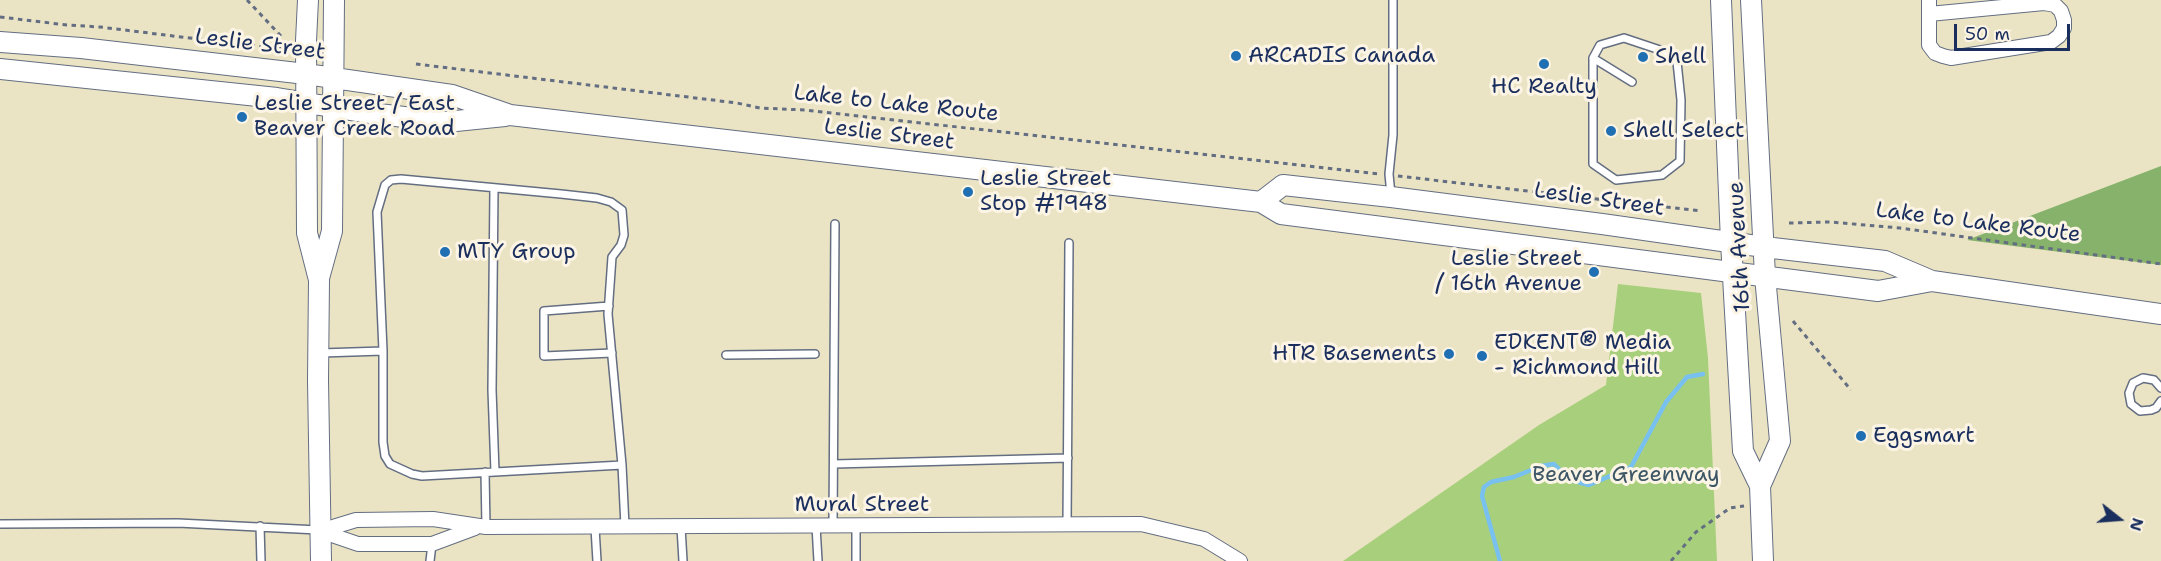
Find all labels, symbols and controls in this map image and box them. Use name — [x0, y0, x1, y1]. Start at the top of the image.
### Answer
scale bar — [1957, 12, 2072, 50]
text: 50 m — [1965, 22, 2010, 46]
street label: Leslie Street — [193, 24, 327, 66]
place label: ARCADIS Canada — [1248, 43, 1435, 69]
place label: Shell — [1655, 44, 1706, 70]
marker: ARCADIS Canada — [1229, 49, 1243, 63]
marker: Shell — [1636, 50, 1650, 64]
marker: HC Realty — [1537, 57, 1551, 71]
place label: HC Realty — [1491, 74, 1597, 100]
street label: Lake to Lake Route — [792, 80, 1000, 128]
place label: Leslie Street / East Beaver Creek Road — [254, 91, 455, 142]
marker: Leslie Street / East Beaver Creek Road — [235, 110, 249, 124]
street label: Leslie Street — [822, 114, 956, 156]
place label: Shell Select — [1623, 118, 1745, 144]
marker: Shell Select — [1604, 124, 1618, 138]
place label: Leslie Street Stop #1948 — [980, 166, 1111, 218]
street label: Leslie Street — [1532, 178, 1666, 222]
street label: 16th Avenue — [1723, 181, 1757, 313]
marker: Leslie Street Stop #1948 — [961, 185, 975, 199]
street label: Lake to Lake Route — [1874, 197, 2082, 249]
place label: MTY Group — [457, 239, 576, 265]
marker: MTY Group — [438, 245, 452, 259]
place label: Leslie Street / 16th Avenue — [1435, 246, 1582, 298]
marker: Leslie Street / 16th Avenue — [1587, 265, 1601, 279]
place label: EDKENT® Media - Richmond Hill — [1494, 330, 1671, 382]
place label: HTR Basements — [1272, 341, 1437, 367]
marker: HTR Basements — [1442, 347, 1456, 361]
marker: EDKENT® Media - Richmond Hill — [1475, 349, 1489, 363]
place label: Eggsmart — [1873, 423, 1975, 449]
marker: Eggsmart — [1854, 429, 1868, 443]
park label: Beaver Greenway — [1532, 462, 1720, 488]
north arrow — [2089, 489, 2149, 549]
street label: Mural Street — [795, 492, 929, 518]
text: N — [2125, 515, 2149, 534]

